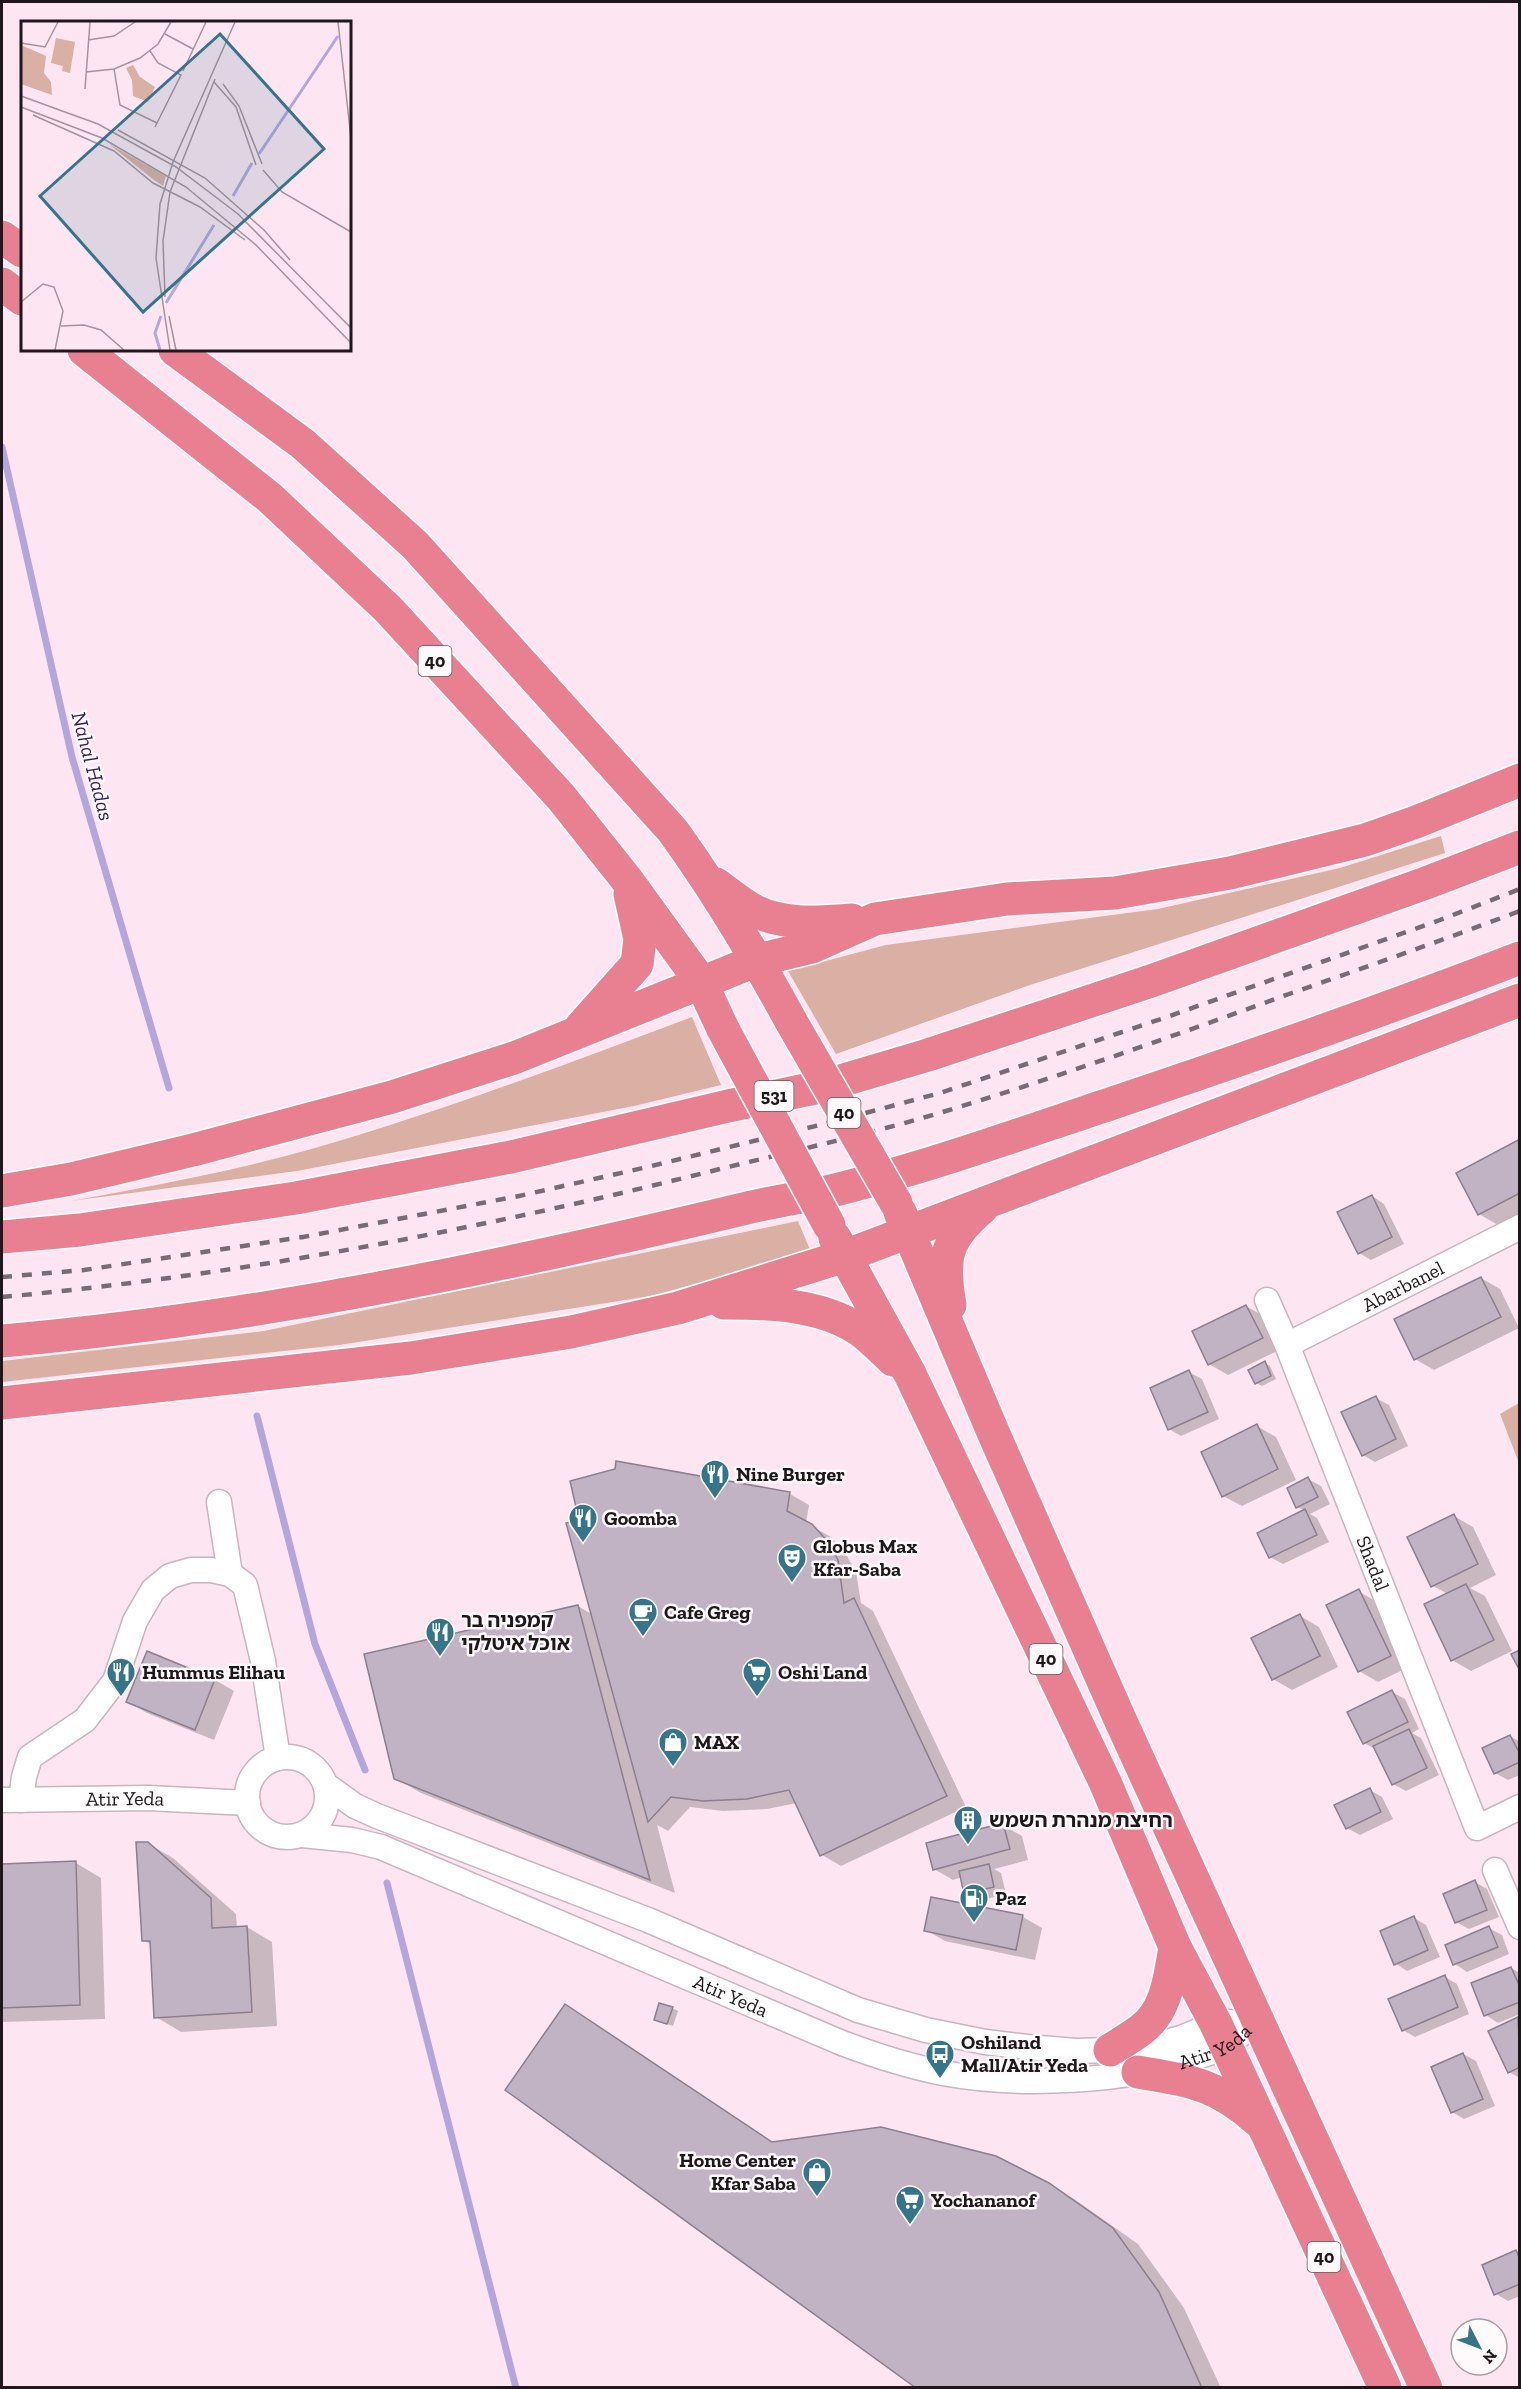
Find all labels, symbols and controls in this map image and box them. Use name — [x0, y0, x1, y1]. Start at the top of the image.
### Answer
inset map — [21, 21, 351, 351]
road number: 40 — [418, 646, 452, 676]
water label: Nahal Hadas — [66, 709, 120, 823]
road number: 531 — [754, 1081, 794, 1111]
road number: 40 — [828, 1098, 860, 1128]
street label: Abarbanel — [1358, 1256, 1448, 1317]
restaurant icon: Nine Burger — [699, 1458, 731, 1500]
place label: Nine Burger — [736, 1462, 845, 1486]
restaurant icon: Goomba — [567, 1502, 599, 1544]
place label: Goomba — [604, 1506, 677, 1530]
street label: Shadal — [1351, 1532, 1395, 1595]
place label: Globus Max Kfar-Saba — [813, 1534, 917, 1581]
theatre icon: Globus Max Kfar-Saba — [776, 1542, 808, 1584]
cafe icon: Cafe Greg — [627, 1596, 659, 1638]
place label: Cafe Greg — [664, 1600, 751, 1624]
place label: קמפניה בר אוכל איטלקי — [461, 1608, 570, 1655]
restaurant icon: קמפניה בר אוכל איטלקי — [424, 1616, 456, 1658]
road number: 40 — [1030, 1644, 1062, 1674]
restaurant icon: Hummus Elihau — [105, 1656, 137, 1698]
supermarket icon: Oshi Land — [741, 1656, 773, 1698]
place label: Hummus Elihau — [142, 1660, 285, 1684]
place label: Oshi Land — [778, 1660, 868, 1684]
shop icon: MAX — [657, 1726, 689, 1768]
place label: MAX — [694, 1730, 740, 1754]
street label: Atir Yeda — [86, 1786, 165, 1811]
building icon: רחיצת מנהרת השמש — [952, 1804, 984, 1846]
place label: רחיצת מנהרת השמש — [989, 1808, 1173, 1832]
fuel station icon: Paz — [958, 1882, 990, 1924]
place label: Paz — [995, 1886, 1027, 1910]
street label: Atir Yeda — [690, 1969, 772, 2022]
street label: Atir Yeda — [1176, 2019, 1257, 2074]
place label: Oshiland Mall/Atir Yeda — [961, 2030, 1088, 2077]
bus stop icon: Oshiland Mall/Atir Yeda — [924, 2038, 956, 2080]
place label: Home Center Kfar Saba — [679, 2148, 796, 2195]
shop icon: Home Center Kfar Saba — [801, 2156, 833, 2198]
supermarket icon: Yochananof — [894, 2184, 926, 2226]
place label: Yochananof — [931, 2188, 1037, 2212]
road number: 40 — [1308, 2242, 1340, 2272]
north arrow — [1449, 2317, 1509, 2377]
text: N — [1479, 2346, 1501, 2368]

